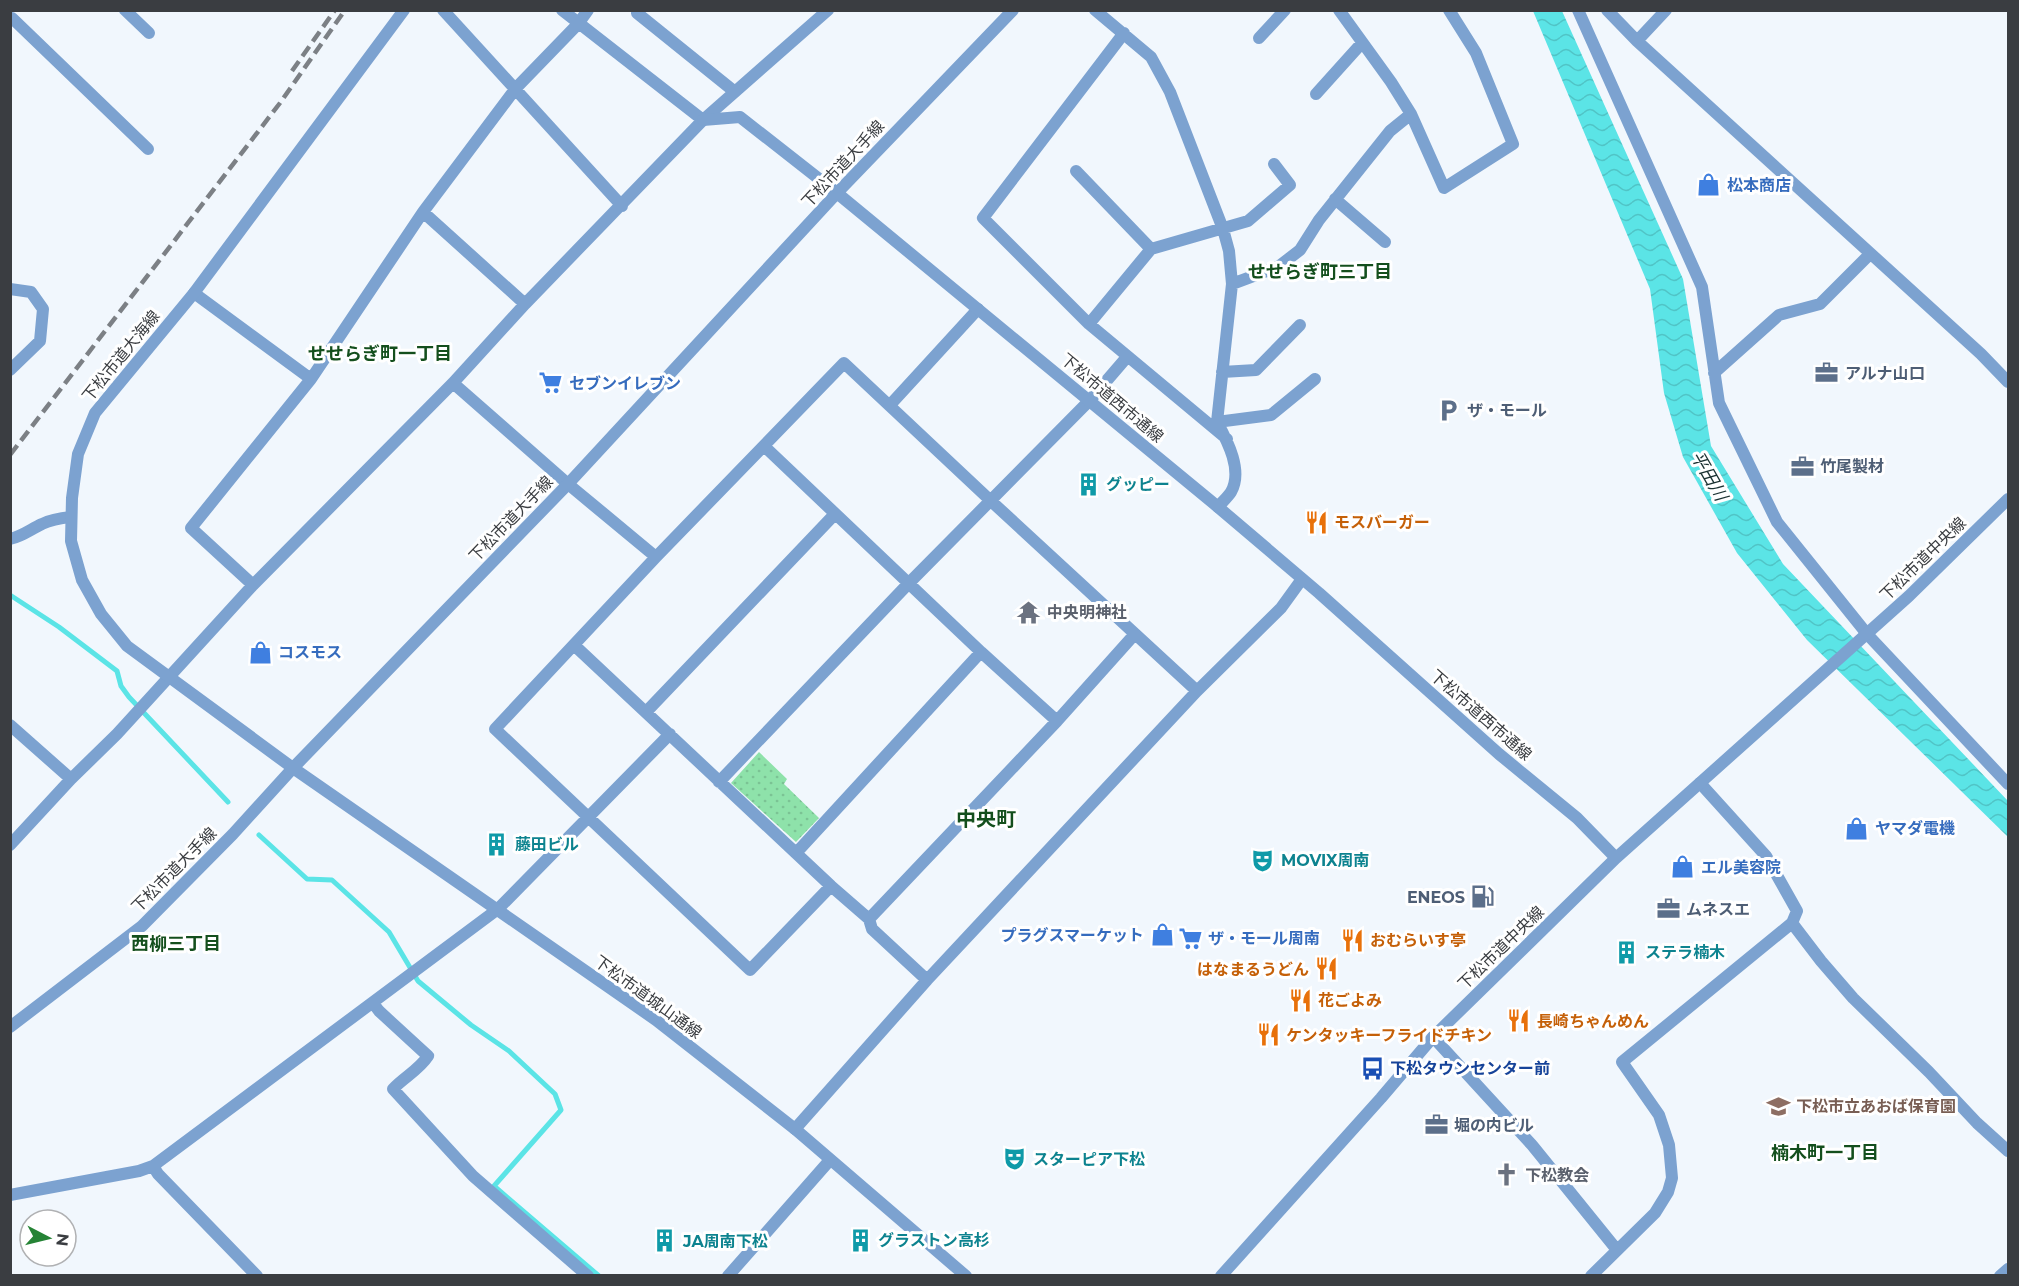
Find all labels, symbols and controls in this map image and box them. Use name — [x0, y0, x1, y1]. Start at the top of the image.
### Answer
street label: 下松市道大手線 — [798, 117, 888, 211]
shop icon: 松本商店 — [1696, 172, 1722, 198]
place label: 松本商店 — [1727, 176, 1791, 195]
district label: せせらぎ町三丁目 — [1248, 261, 1392, 283]
street label: 下松市道大海線 — [78, 306, 164, 406]
district label: せせらぎ町一丁目 — [308, 343, 452, 365]
street label: 下松市道西市通線 — [1057, 350, 1167, 446]
office icon: アルナ山口 — [1814, 360, 1840, 386]
place label: アルナ山口 — [1845, 364, 1925, 383]
supermarket icon: セブンイレブン — [538, 370, 564, 396]
place label: セブンイレブン — [569, 374, 681, 393]
parking icon: ザ・モール — [1436, 397, 1462, 423]
place label: ザ・モール — [1467, 401, 1547, 420]
water label: 平田川 — [1686, 447, 1733, 507]
office icon: 竹尾製材 — [1789, 453, 1815, 479]
place label: 竹尾製材 — [1820, 457, 1884, 476]
building icon: グッピー — [1075, 471, 1101, 497]
street label: 下松市道大手線 — [465, 472, 557, 566]
place label: グッピー — [1106, 475, 1170, 494]
restaurant icon: モスバーガー — [1303, 509, 1329, 535]
place label: モスバーガー — [1334, 513, 1430, 532]
street label: 下松市道中央線 — [1876, 513, 1970, 605]
temple icon: 中央明神社 — [1016, 599, 1042, 625]
place label: 中央明神社 — [1047, 603, 1127, 622]
shop icon: コスモス — [247, 639, 273, 665]
place label: コスモス — [278, 643, 342, 662]
street label: 下松市道西市通線 — [1426, 666, 1536, 764]
district label: 中央町 — [956, 807, 1016, 831]
shop icon: ヤマダ電機 — [1844, 815, 1870, 841]
place label: ヤマダ電機 — [1875, 819, 1955, 838]
street label: 下松市道大手線 — [128, 824, 220, 916]
building icon: 藤田ビル — [484, 831, 510, 857]
place label: 藤田ビル — [515, 835, 579, 854]
theatre icon: MOVIX周南 — [1250, 847, 1276, 873]
place label: MOVIX周南 — [1281, 851, 1369, 870]
shop icon: エル美容院 — [1670, 854, 1696, 880]
place label: エル美容院 — [1701, 858, 1781, 877]
fuel station icon: ENEOS — [1470, 884, 1496, 910]
place label: ENEOS — [1407, 888, 1465, 907]
office icon: ムネスエ — [1655, 896, 1681, 922]
place label: ムネスエ — [1686, 900, 1750, 919]
street label: 下松市道中央線 — [1454, 902, 1548, 994]
shop icon: プラグスマーケット — [1149, 922, 1175, 948]
supermarket icon: ザ・モール周南 — [1177, 925, 1203, 951]
place label: プラグスマーケット — [1000, 926, 1144, 945]
restaurant icon: おむらいす亭 — [1339, 927, 1365, 953]
place label: ザ・モール周南 — [1208, 929, 1320, 948]
place label: おむらいす亭 — [1370, 931, 1466, 950]
district label: 西柳三丁目 — [131, 933, 221, 955]
building icon: ステラ楠木 — [1614, 939, 1640, 965]
place label: ステラ楠木 — [1645, 943, 1725, 962]
street label: 下松市道城山通線 — [591, 952, 705, 1042]
restaurant icon: はなまるうどん — [1314, 956, 1340, 982]
place label: はなまるうどん — [1197, 960, 1309, 979]
restaurant icon: 花ごよみ — [1287, 987, 1313, 1013]
place label: 花ごよみ — [1318, 991, 1382, 1010]
restaurant icon: 長崎ちゃんめん — [1506, 1008, 1532, 1034]
place label: 長崎ちゃんめん — [1537, 1012, 1649, 1031]
restaurant icon: ケンタッキーフライドチキン — [1255, 1022, 1281, 1048]
place label: ケンタッキーフライドチキン — [1286, 1026, 1492, 1045]
bus stop icon: 下松タウンセンター前 — [1359, 1055, 1385, 1081]
place label: 下松タウンセンター前 — [1390, 1059, 1550, 1078]
school or university icon: 下松市立あおば保育園 — [1765, 1093, 1791, 1119]
place label: 下松市立あおば保育園 — [1796, 1097, 1956, 1116]
office icon: 堀の内ビル — [1423, 1112, 1449, 1138]
place label: 堀の内ビル — [1454, 1116, 1534, 1135]
district label: 楠木町一丁目 — [1771, 1142, 1879, 1164]
theatre icon: スターピア下松 — [1002, 1146, 1028, 1172]
place label: スターピア下松 — [1033, 1150, 1145, 1169]
church icon: 下松教会 — [1494, 1162, 1520, 1188]
place label: 下松教会 — [1525, 1166, 1589, 1185]
north arrow — [18, 1208, 78, 1268]
building icon: グラストン高杉 — [847, 1227, 873, 1253]
building icon: JA周南下松 — [652, 1228, 678, 1254]
place label: グラストン高杉 — [878, 1231, 990, 1250]
text: N — [52, 1232, 73, 1247]
place label: JA周南下松 — [682, 1232, 768, 1251]

